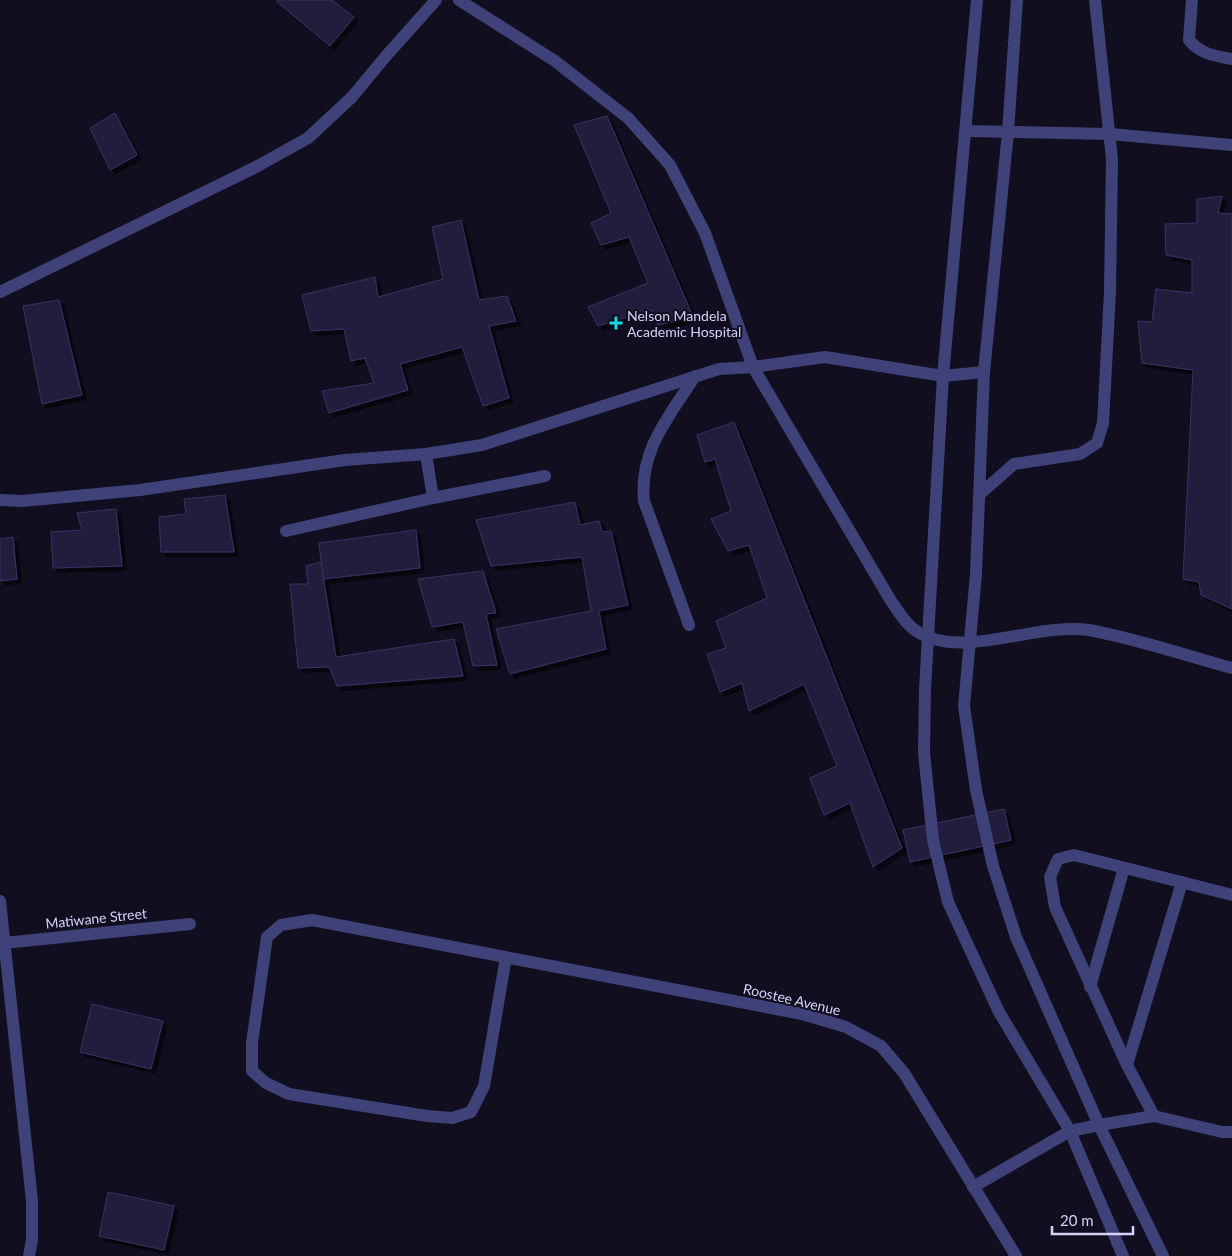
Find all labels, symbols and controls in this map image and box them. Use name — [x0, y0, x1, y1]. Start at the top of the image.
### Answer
place label: Nelson Mandela Academic Hospital — [627, 307, 741, 340]
marker: Nelson Mandela Academic Hospital — [609, 316, 623, 330]
street label: Matiwane Street — [44, 904, 148, 932]
street label: Roostee Avenue — [742, 980, 842, 1018]
scale bar — [1052, 1204, 1133, 1236]
text: 20 m — [1060, 1211, 1094, 1229]

